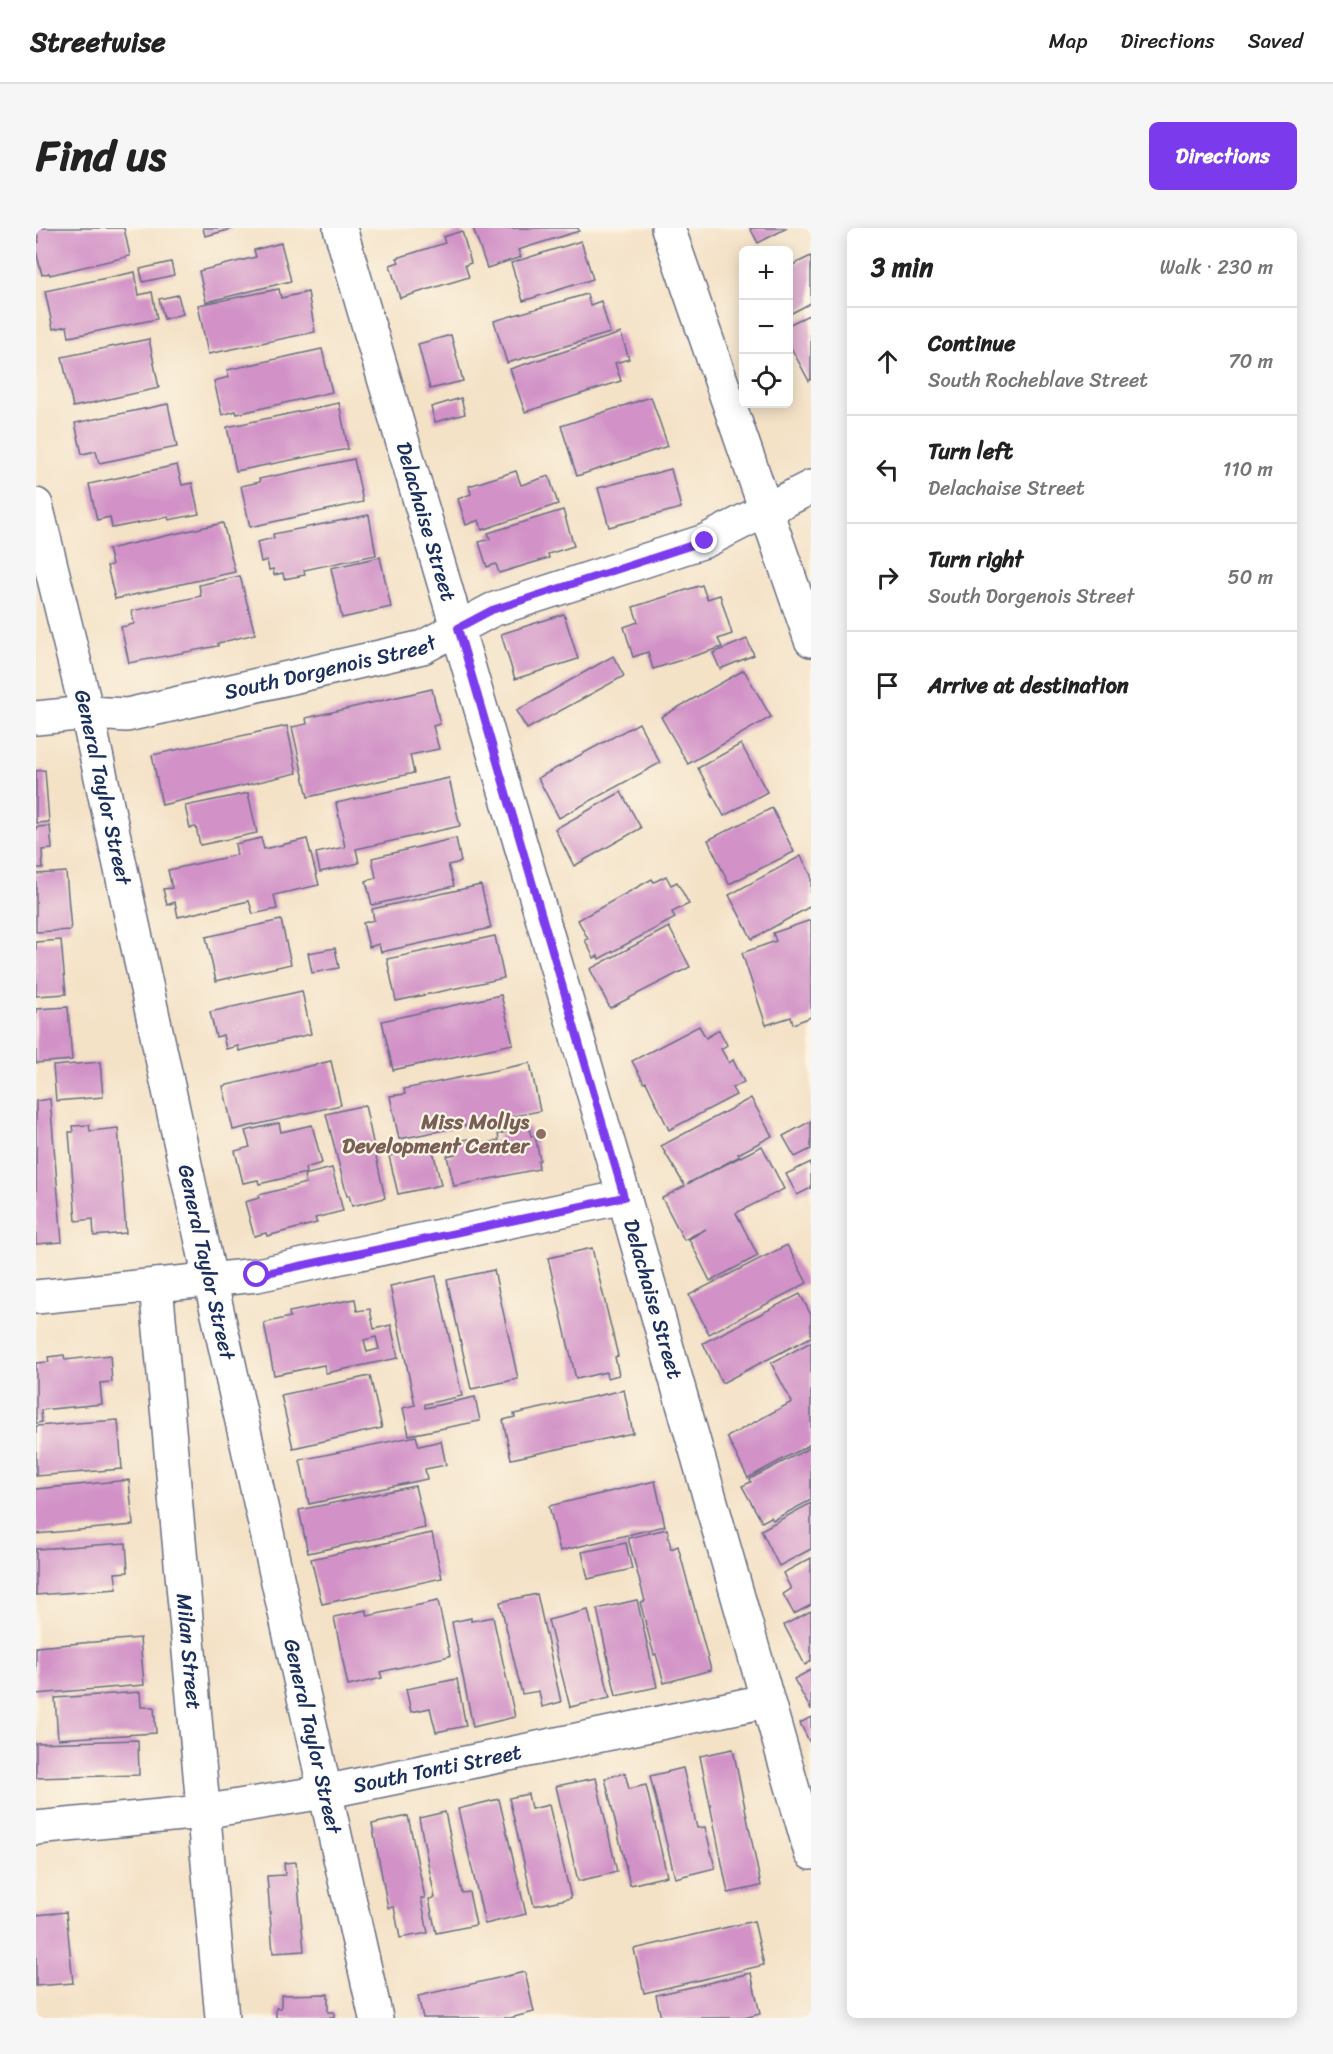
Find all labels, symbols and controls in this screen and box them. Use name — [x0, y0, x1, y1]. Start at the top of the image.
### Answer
text: Streetwise — [30, 17, 166, 66]
text: Map — [1049, 22, 1087, 60]
text: Directions — [1120, 22, 1215, 60]
text: Saved — [1248, 22, 1303, 60]
text: Find us — [36, 119, 166, 193]
button: Directions — [1149, 122, 1297, 190]
text: 3 min — [871, 244, 933, 290]
map controls — [739, 246, 793, 408]
button: + — [739, 246, 793, 300]
text: Walk · 230 m — [1160, 250, 1273, 285]
button: − — [739, 300, 793, 354]
text: Continue — [928, 324, 1016, 363]
text: 70 m — [1228, 344, 1273, 379]
icon: ahead — [871, 345, 904, 378]
button: locate — [739, 354, 793, 408]
text: South Rocheblave Street — [928, 363, 1148, 398]
text: Turn left — [928, 432, 1013, 471]
street label: Delachaise Street — [385, 437, 467, 606]
text: 110 m — [1223, 452, 1273, 487]
icon: left — [871, 453, 904, 486]
text: Delachaise Street — [928, 471, 1085, 506]
route end — [691, 527, 717, 553]
text: Turn right — [928, 540, 1023, 579]
text: 50 m — [1228, 560, 1273, 595]
icon: right — [871, 561, 904, 594]
text: South Dorgenois Street — [928, 579, 1134, 614]
street label: South Dorgenois Street — [221, 623, 445, 711]
text: Arrive at destination — [928, 666, 1129, 705]
icon: arrive — [871, 669, 904, 702]
street label: General Taylor Street — [63, 685, 143, 890]
place label: Miss Mollys Development Center — [342, 1103, 530, 1165]
marker: Miss Mollys Development Center — [534, 1127, 548, 1141]
street label: General Taylor Street — [167, 1161, 247, 1365]
street label: Delachaise Street — [612, 1215, 694, 1384]
route start — [243, 1261, 269, 1287]
street label: Milan Street — [165, 1592, 213, 1711]
street label: General Taylor Street — [272, 1635, 353, 1839]
street label: South Tonti Street — [349, 1733, 525, 1805]

